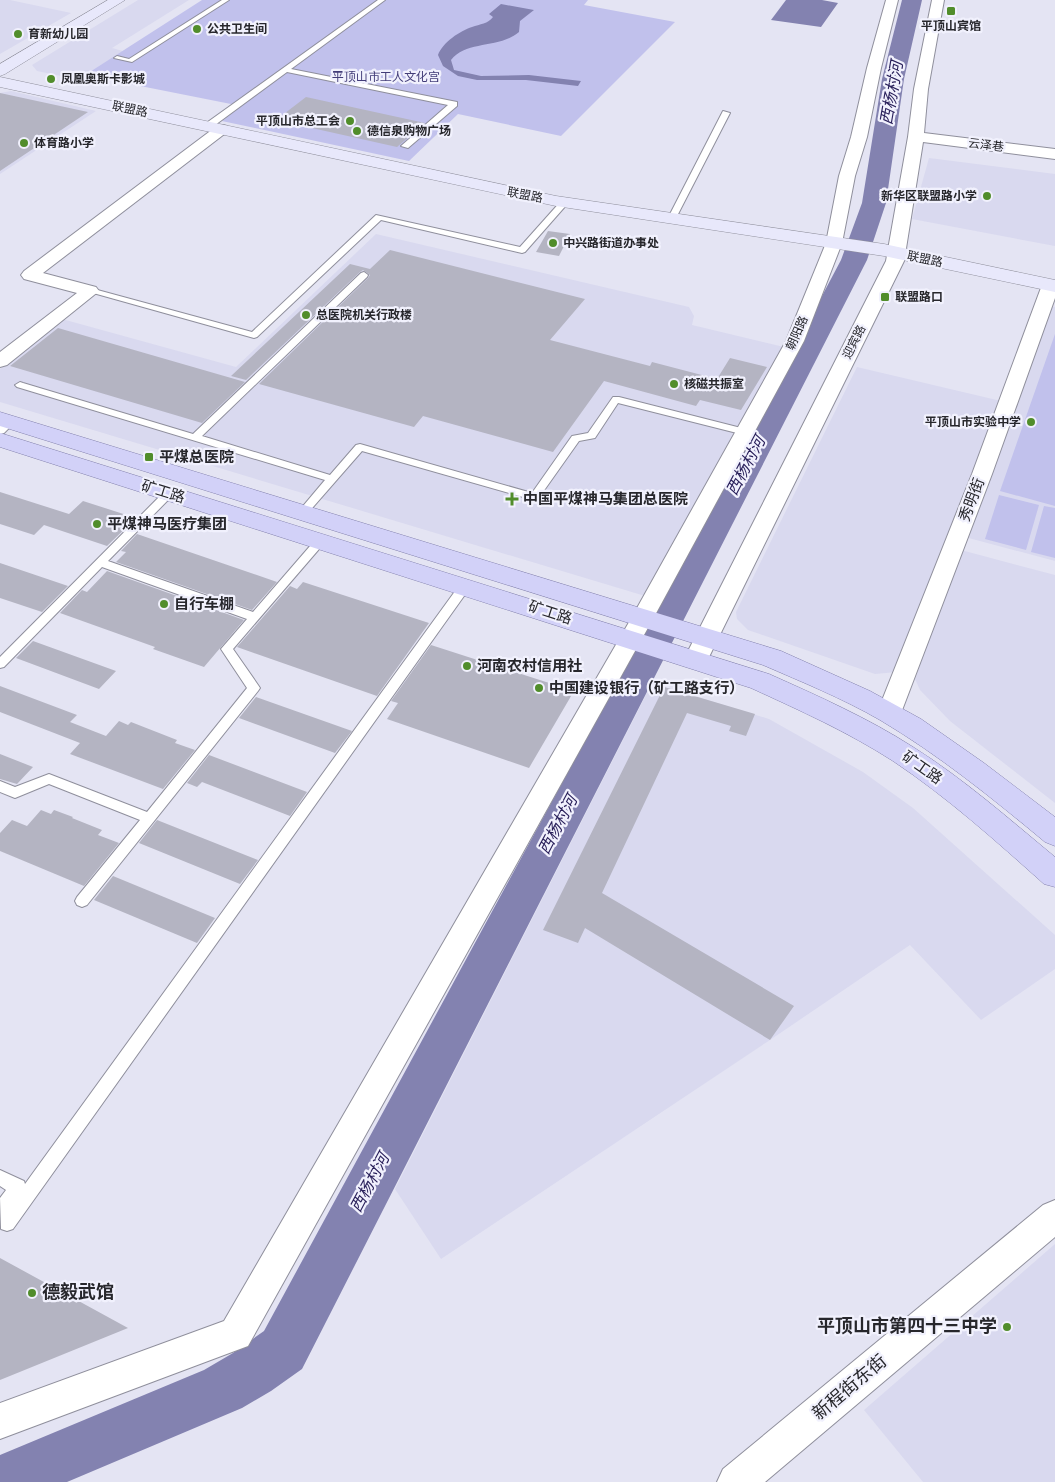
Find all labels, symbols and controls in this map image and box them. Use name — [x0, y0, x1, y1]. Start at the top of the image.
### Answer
marker: 平顶山宾馆 — [945, 5, 957, 17]
place label: 平顶山宾馆 — [921, 19, 981, 32]
place label: 公共卫生间 — [207, 22, 267, 35]
marker: 公共卫生间 — [191, 23, 203, 35]
place label: 育新幼儿园 — [28, 27, 88, 40]
marker: 育新幼儿园 — [12, 28, 24, 40]
water label: 西杨村河 — [878, 57, 906, 126]
park label: 平顶山市工人文化宫 — [332, 70, 440, 83]
place label: 凤凰奥斯卡影城 — [61, 72, 145, 85]
marker: 凤凰奥斯卡影城 — [45, 73, 57, 85]
street label: 联盟路 — [111, 98, 149, 119]
place label: 平顶山市总工会 — [256, 114, 340, 127]
marker: 平顶山市总工会 — [344, 115, 356, 127]
place label: 德信泉购物广场 — [367, 124, 451, 137]
marker: 德信泉购物广场 — [351, 125, 363, 137]
place label: 体育路小学 — [34, 136, 94, 149]
street label: 云泽巷 — [967, 136, 1005, 153]
marker: 体育路小学 — [18, 137, 30, 149]
street label: 联盟路 — [506, 185, 544, 204]
place label: 新华区联盟路小学 — [881, 189, 977, 202]
marker: 新华区联盟路小学 — [981, 190, 993, 202]
place label: 中兴路街道办事处 — [563, 236, 659, 249]
marker: 中兴路街道办事处 — [547, 237, 559, 249]
street label: 联盟路 — [906, 248, 944, 269]
place label: 联盟路口 — [895, 290, 943, 303]
marker: 联盟路口 — [879, 291, 891, 303]
place label: 总医院机关行政楼 — [316, 308, 412, 321]
marker: 总医院机关行政楼 — [300, 309, 312, 321]
street label: 朝阳路 — [783, 314, 810, 352]
street label: 迎宾路 — [840, 323, 868, 361]
place label: 核磁共振室 — [684, 377, 744, 390]
marker: 核磁共振室 — [668, 378, 680, 390]
place label: 平顶山市实验中学 — [925, 415, 1021, 428]
marker: 平顶山市实验中学 — [1025, 416, 1037, 428]
water label: 西杨村河 — [723, 431, 769, 498]
place label: 平煤总医院 — [159, 449, 234, 465]
marker: 平煤总医院 — [143, 451, 155, 463]
street label: 秀明街 — [956, 476, 987, 524]
street label: 矿工路 — [139, 477, 187, 506]
place label: 中国平煤神马集团总医院 — [523, 490, 688, 507]
marker: 中国平煤神马集团总医院 — [505, 492, 519, 506]
place label: 平煤神马医疗集团 — [107, 515, 227, 532]
marker: 平煤神马医疗集团 — [91, 518, 103, 530]
place label: 自行车棚 — [174, 596, 234, 612]
marker: 自行车棚 — [158, 598, 170, 610]
street label: 矿工路 — [526, 598, 574, 627]
place label: 河南农村信用社 — [477, 657, 582, 674]
marker: 河南农村信用社 — [461, 660, 473, 672]
place label: 中国建设银行（矿工路支行） — [549, 680, 744, 696]
marker: 中国建设银行（矿工路支行） — [533, 682, 545, 694]
street label: 矿工路 — [899, 748, 945, 787]
water label: 西杨村河 — [535, 790, 581, 857]
water label: 西杨村河 — [347, 1148, 393, 1215]
place label: 德毅武馆 — [42, 1282, 114, 1302]
marker: 德毅武馆 — [26, 1287, 38, 1299]
place label: 平顶山市第四十三中学 — [817, 1316, 997, 1336]
marker: 平顶山市第四十三中学 — [1001, 1321, 1013, 1333]
street label: 新程街东街 — [808, 1351, 890, 1424]

